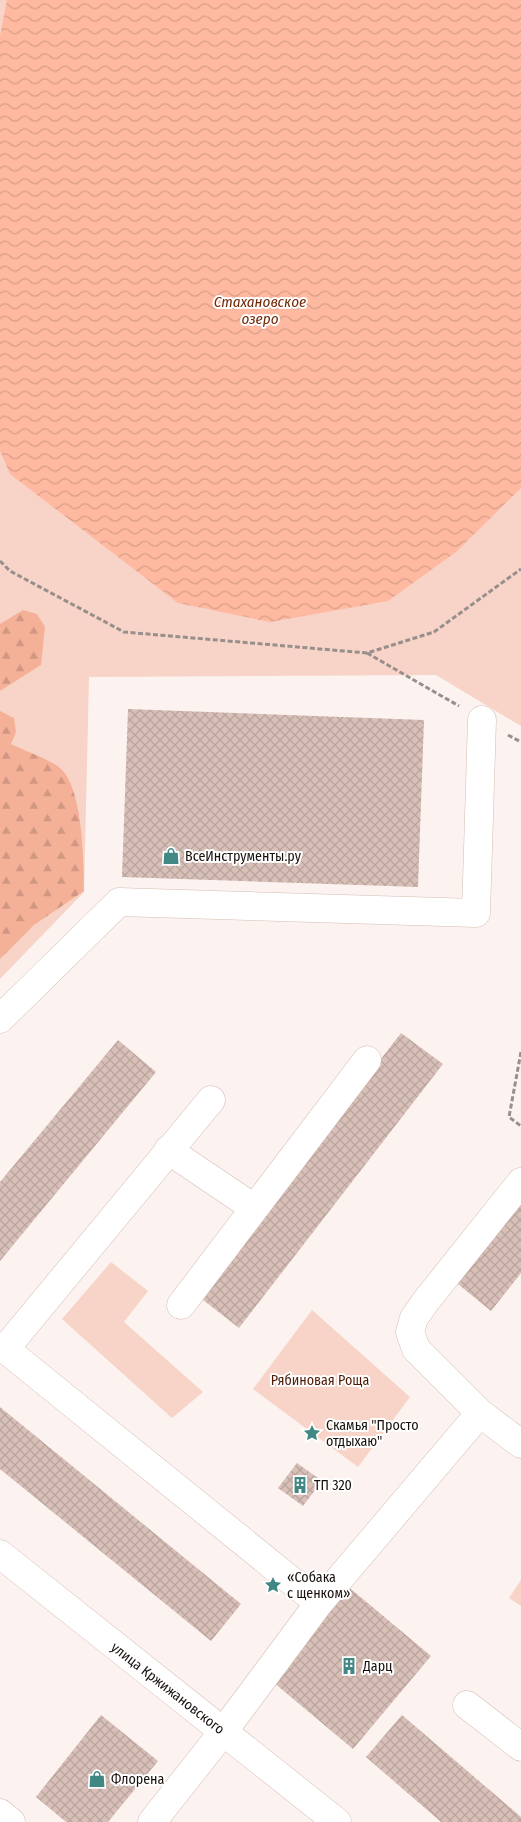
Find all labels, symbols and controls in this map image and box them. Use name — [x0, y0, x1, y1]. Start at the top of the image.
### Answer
water label: Стахановское озеро — [214, 293, 306, 328]
shop icon: ВсеИнструменты.ру — [161, 846, 181, 866]
place label: ВсеИнструменты.ру — [185, 848, 302, 865]
park label: Рябиновая Роща — [271, 1372, 369, 1389]
place label: Скамья "Просто отдыхаю" — [326, 1417, 419, 1450]
place icon: Скамья "Просто отдыхаю" — [302, 1423, 322, 1443]
building icon: ТП 320 — [290, 1475, 310, 1495]
place label: ТП 320 — [314, 1477, 352, 1494]
place label: «Собака с щенком» — [287, 1569, 350, 1602]
place icon: «Собака с щенком» — [263, 1575, 283, 1595]
street label: улица Кржижановского — [108, 1639, 228, 1738]
building icon: Дарц — [339, 1656, 359, 1676]
place label: Дарц — [362, 1658, 393, 1675]
shop icon: Флорена — [87, 1769, 107, 1789]
place label: Флорена — [111, 1771, 165, 1788]

